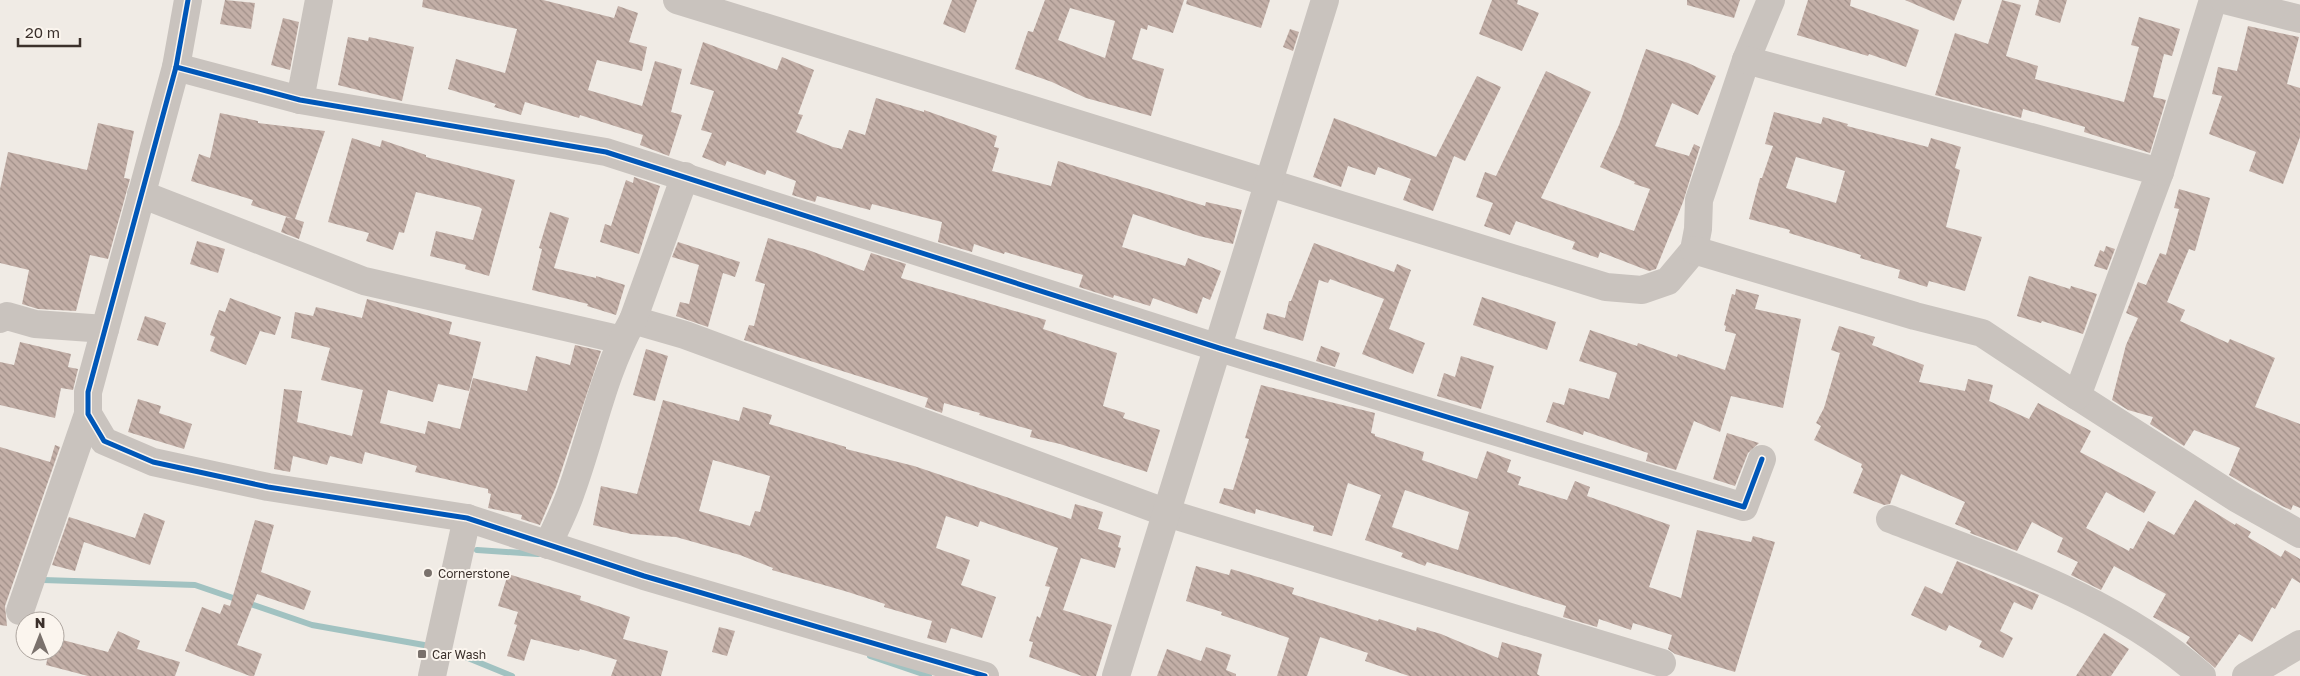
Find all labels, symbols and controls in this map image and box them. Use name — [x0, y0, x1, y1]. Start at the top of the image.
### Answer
scale bar — [18, 15, 80, 47]
text: 20 m — [25, 23, 60, 41]
place label: Cornerstone — [438, 566, 510, 581]
marker: Cornerstone — [422, 567, 434, 579]
north arrow — [15, 611, 65, 661]
text: N — [35, 614, 45, 631]
place label: Car Wash — [432, 647, 486, 662]
marker: Car Wash — [416, 648, 428, 660]

